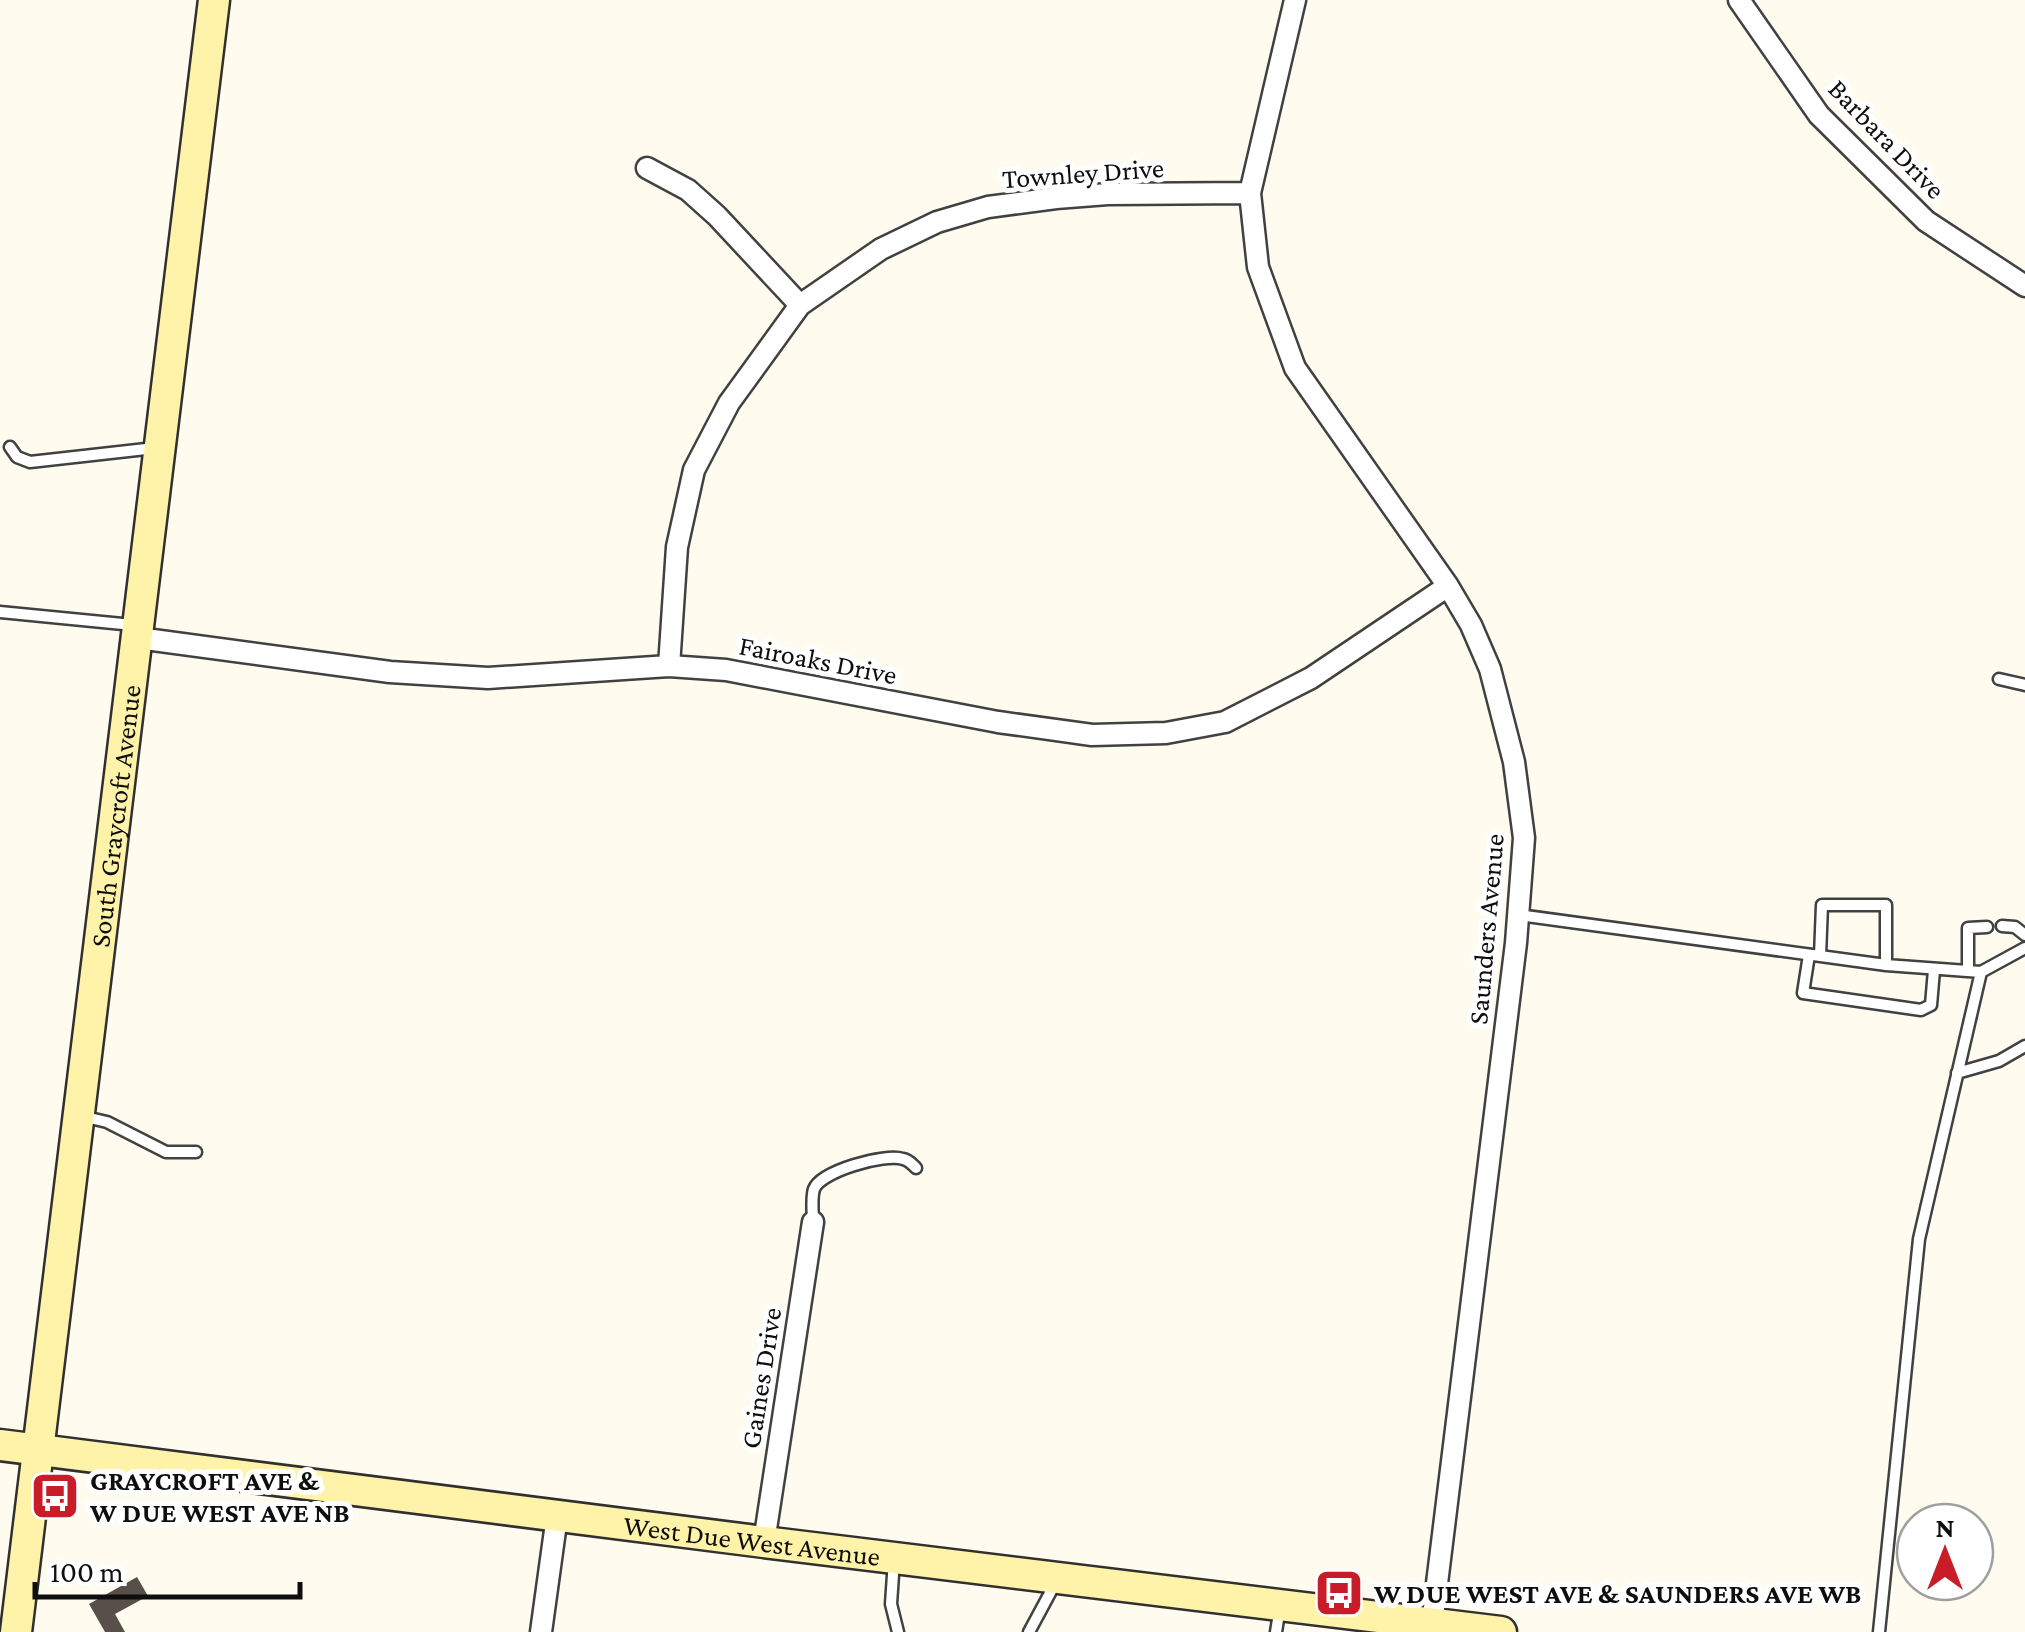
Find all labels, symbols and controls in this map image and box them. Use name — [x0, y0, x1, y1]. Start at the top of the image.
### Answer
street label: Barbara Drive — [1822, 73, 1952, 205]
street label: Townley Drive — [1001, 152, 1165, 194]
street label: Fairoaks Drive — [736, 630, 900, 690]
street label: South Graycroft Avenue — [84, 683, 146, 949]
street label: Saunders Avenue — [1462, 832, 1510, 1026]
street label: Gaines Drive — [735, 1305, 787, 1451]
place label: GRAYCROFT AVE & W DUE WEST AVE NB — [89, 1465, 350, 1528]
bus stop icon: GRAYCROFT AVE & W DUE WEST AVE NB — [29, 1470, 81, 1522]
north arrow — [1895, 1502, 1995, 1602]
street label: West Due West Avenue — [622, 1509, 882, 1572]
text: N — [1935, 1512, 1955, 1543]
scale bar — [35, 1537, 300, 1599]
text: 100 m — [50, 1555, 124, 1588]
bus stop icon: W DUE WEST AVE & SAUNDERS AVE WB — [1313, 1567, 1365, 1619]
place label: W DUE WEST AVE & SAUNDERS AVE WB — [1373, 1578, 1862, 1609]

